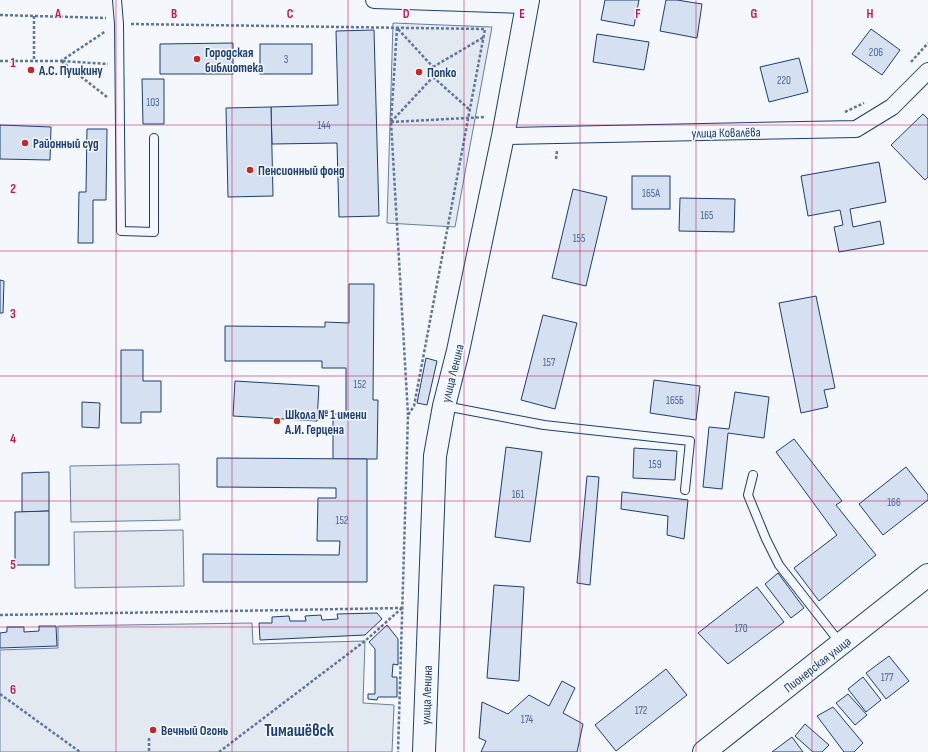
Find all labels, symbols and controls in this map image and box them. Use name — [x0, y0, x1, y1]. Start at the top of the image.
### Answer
text: A — [54, 6, 62, 22]
text: B — [171, 6, 177, 22]
text: C — [287, 6, 294, 22]
text: D — [403, 6, 410, 22]
text: E — [519, 6, 525, 22]
text: F — [635, 6, 641, 22]
text: G — [751, 6, 758, 22]
text: H — [867, 6, 874, 22]
place label: Городская библиотека — [205, 45, 263, 76]
house number: 206 — [869, 46, 883, 59]
house number: 3 — [284, 53, 289, 66]
marker: Городская библиотека — [192, 54, 202, 64]
text: 1 — [10, 55, 16, 71]
place label: А.С. Пушкину — [38, 63, 103, 79]
marker: А.С. Пушкину — [26, 65, 36, 75]
place label: Попко — [427, 65, 457, 81]
marker: Попко — [414, 67, 424, 77]
house number: 220 — [777, 74, 791, 87]
house number: 103 — [146, 96, 160, 109]
house number: 144 — [317, 119, 331, 132]
street label: улица Ковалёва — [691, 124, 761, 142]
place label: Районный суд — [33, 136, 99, 152]
marker: Районный суд — [20, 138, 30, 148]
place label: Пенсионный фонд — [258, 163, 345, 179]
marker: Пенсионный фонд — [245, 165, 255, 175]
text: 2 — [10, 181, 16, 197]
house number: 165А — [642, 187, 660, 200]
house number: 165 — [700, 209, 714, 222]
house number: 155 — [573, 232, 585, 245]
text: 3 — [10, 306, 16, 322]
street label: улица Ленина — [438, 342, 468, 404]
house number: 157 — [543, 356, 556, 369]
house number: 152 — [354, 378, 367, 391]
house number: 165Б — [666, 394, 684, 407]
place label: Школа № 1 имени А.И. Герцена — [284, 407, 367, 438]
marker: Школа № 1 имени А.И. Герцена — [272, 416, 282, 426]
text: 4 — [10, 431, 16, 447]
house number: 159 — [648, 458, 662, 471]
house number: 161 — [512, 488, 524, 501]
house number: 166 — [887, 496, 901, 509]
house number: 152 — [336, 514, 349, 527]
text: 5 — [10, 557, 16, 573]
house number: 170 — [734, 622, 748, 635]
street label: Пионерская улица — [781, 634, 854, 696]
street label: улица Ленина — [418, 665, 436, 725]
house number: 177 — [881, 671, 894, 684]
text: 6 — [10, 682, 16, 698]
house number: 172 — [635, 704, 648, 717]
house number: 174 — [521, 713, 534, 726]
district label: Тимашёвск — [264, 721, 335, 741]
place label: Вечный Огонь — [161, 723, 229, 739]
marker: Вечный Огонь — [148, 725, 158, 735]

